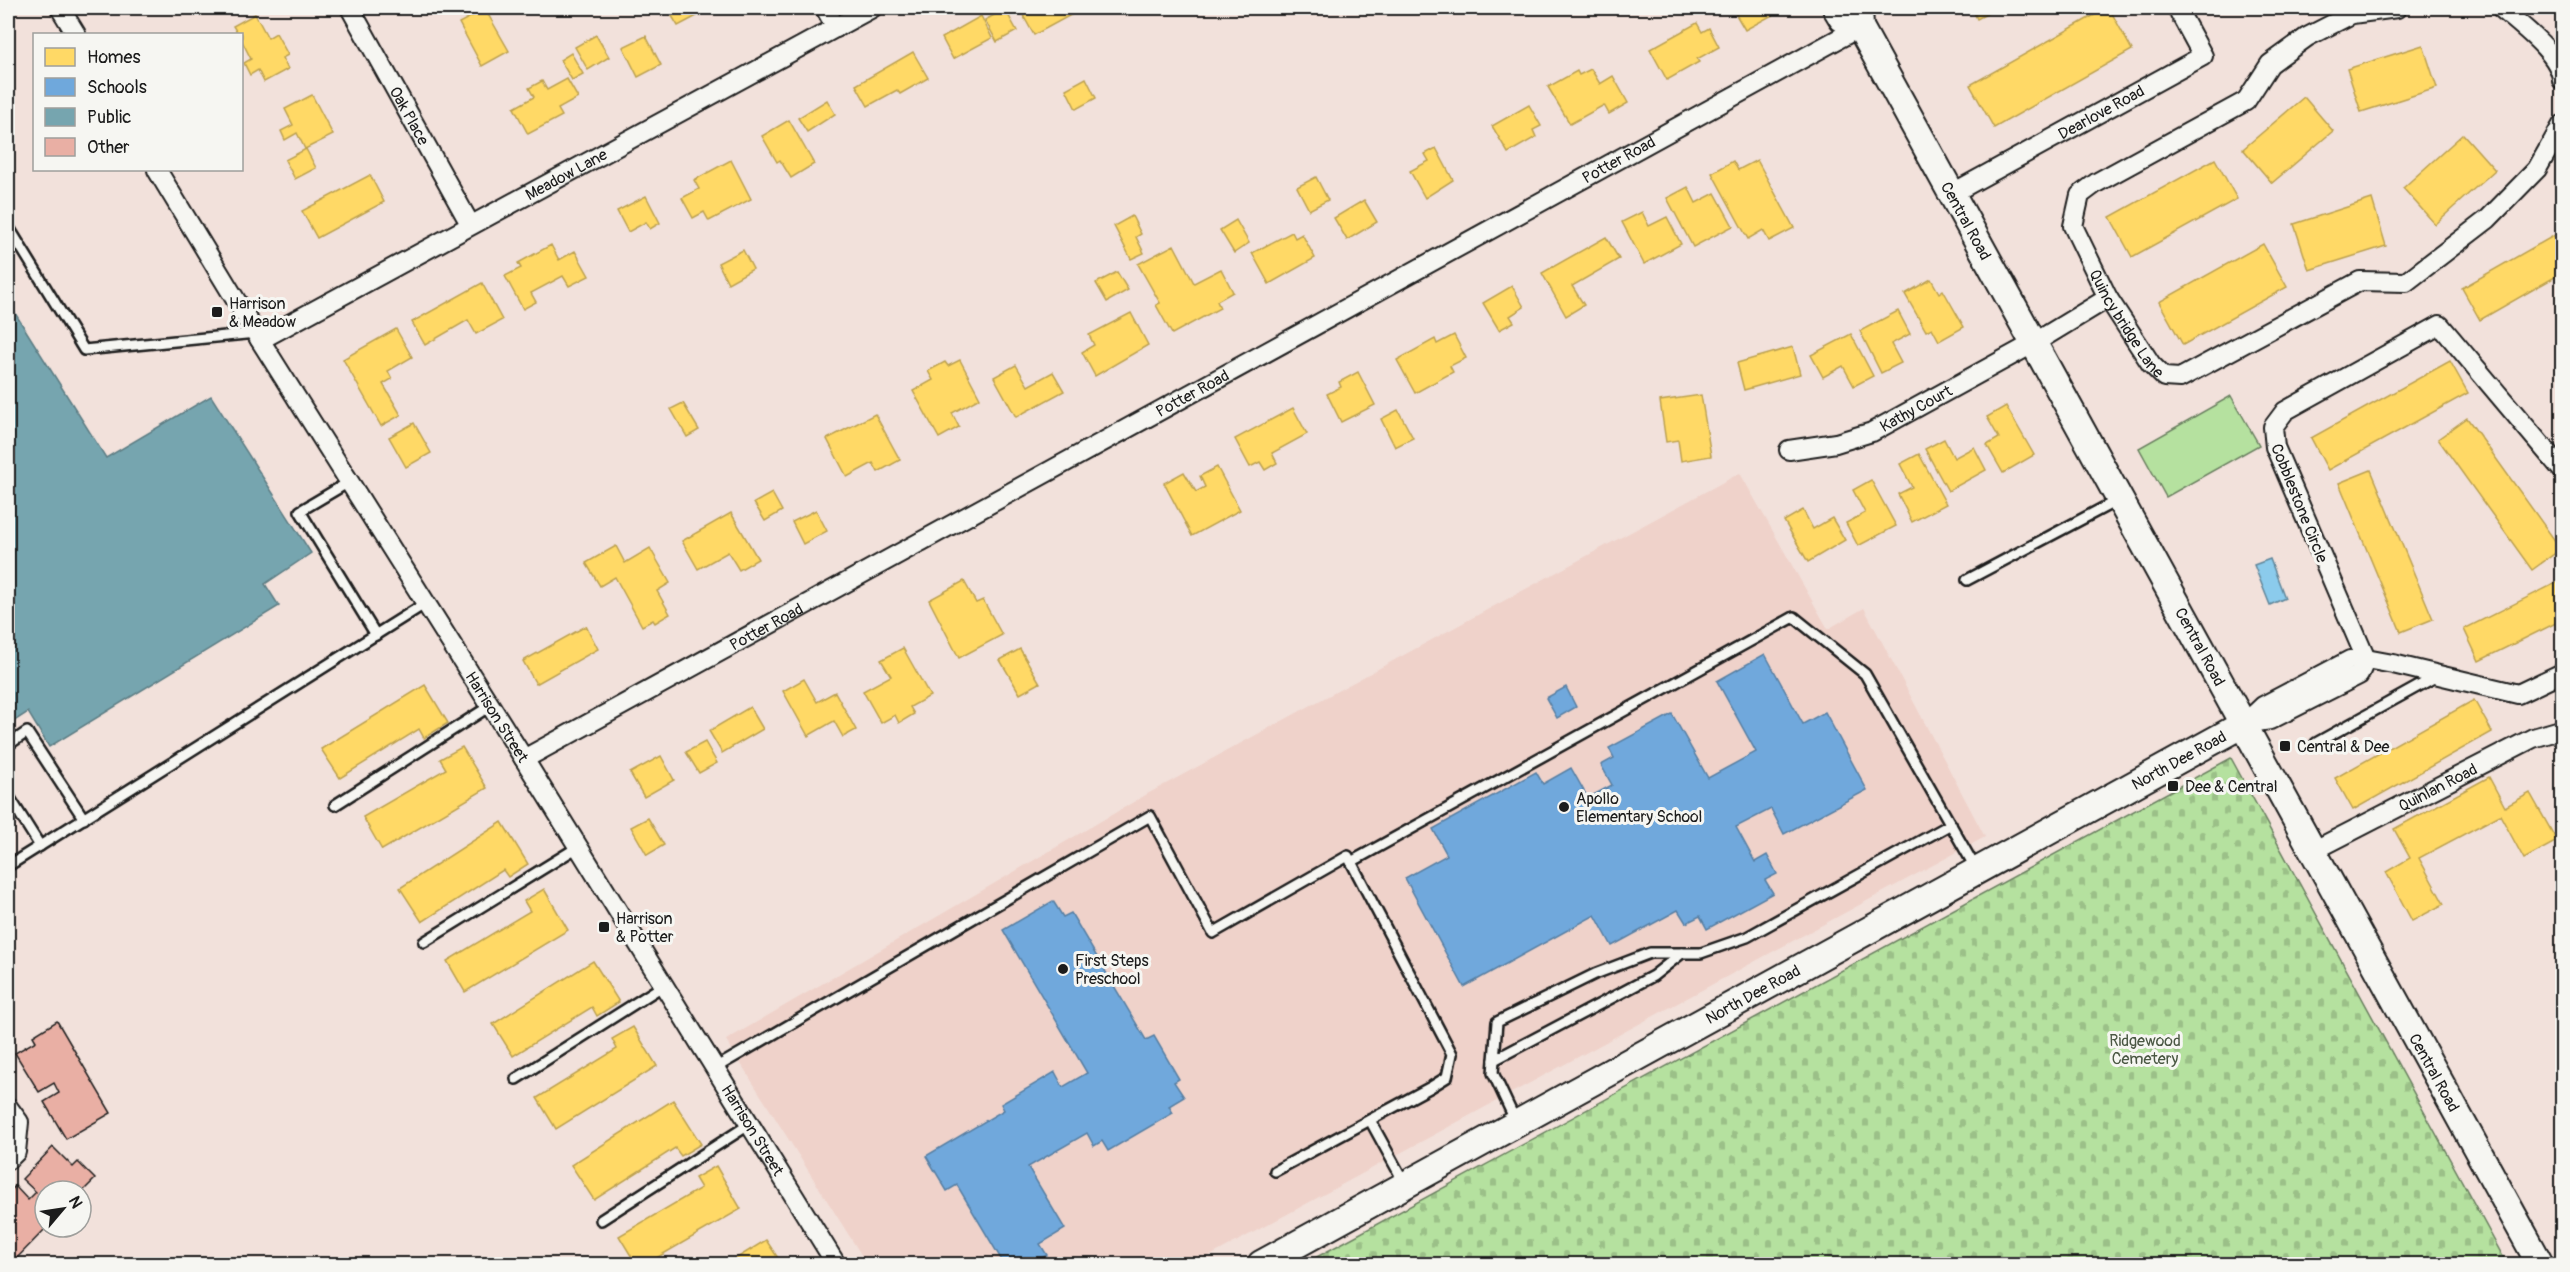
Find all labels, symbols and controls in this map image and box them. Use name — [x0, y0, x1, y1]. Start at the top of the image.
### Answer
legend — [33, 33, 243, 171]
text: Homes — [87, 46, 140, 69]
text: Schools — [87, 76, 147, 99]
street label: Dearlove Road — [2055, 81, 2148, 144]
street label: Oak Place — [385, 83, 433, 149]
text: Public — [87, 106, 131, 129]
street label: Potter Road — [1579, 132, 1659, 188]
text: Other — [87, 136, 130, 159]
street label: Meadow Lane — [522, 145, 611, 205]
street label: Central Road — [1936, 178, 1995, 264]
street label: Quincy bridge Lane — [2085, 266, 2168, 382]
place label: Harrison & Meadow — [229, 294, 296, 332]
marker: Harrison & Meadow — [210, 305, 224, 319]
street label: Potter Road — [1153, 366, 1233, 422]
street label: Kathy Court — [1876, 381, 1956, 437]
street label: Cobblestone Circle — [2266, 441, 2332, 566]
street label: Potter Road — [726, 599, 807, 655]
street label: Central Road — [2170, 604, 2229, 690]
street label: Harrison Street — [460, 668, 533, 767]
street label: North Dee Road — [2128, 727, 2230, 795]
place label: Central & Dee — [2297, 737, 2390, 757]
marker: Central & Dee — [2278, 739, 2292, 753]
street label: Quinlan Road — [2395, 759, 2481, 816]
place label: Dee & Central — [2185, 777, 2278, 797]
marker: Dee & Central — [2166, 779, 2180, 793]
place label: Apollo Elementary School — [1576, 789, 1702, 827]
marker: Apollo Elementary School — [1557, 800, 1571, 814]
place label: Harrison & Potter — [616, 909, 674, 947]
marker: Harrison & Potter — [597, 920, 611, 934]
place label: First Steps Preschool — [1075, 951, 1149, 989]
street label: North Dee Road — [1702, 961, 1804, 1029]
marker: First Steps Preschool — [1056, 962, 1070, 976]
street label: Central Road — [2404, 1030, 2463, 1116]
park label: Ridgewood Cemetery — [2109, 1031, 2181, 1069]
street label: Harrison Street — [717, 1081, 788, 1180]
north arrow — [33, 1179, 93, 1239]
text: N — [64, 1193, 87, 1212]

